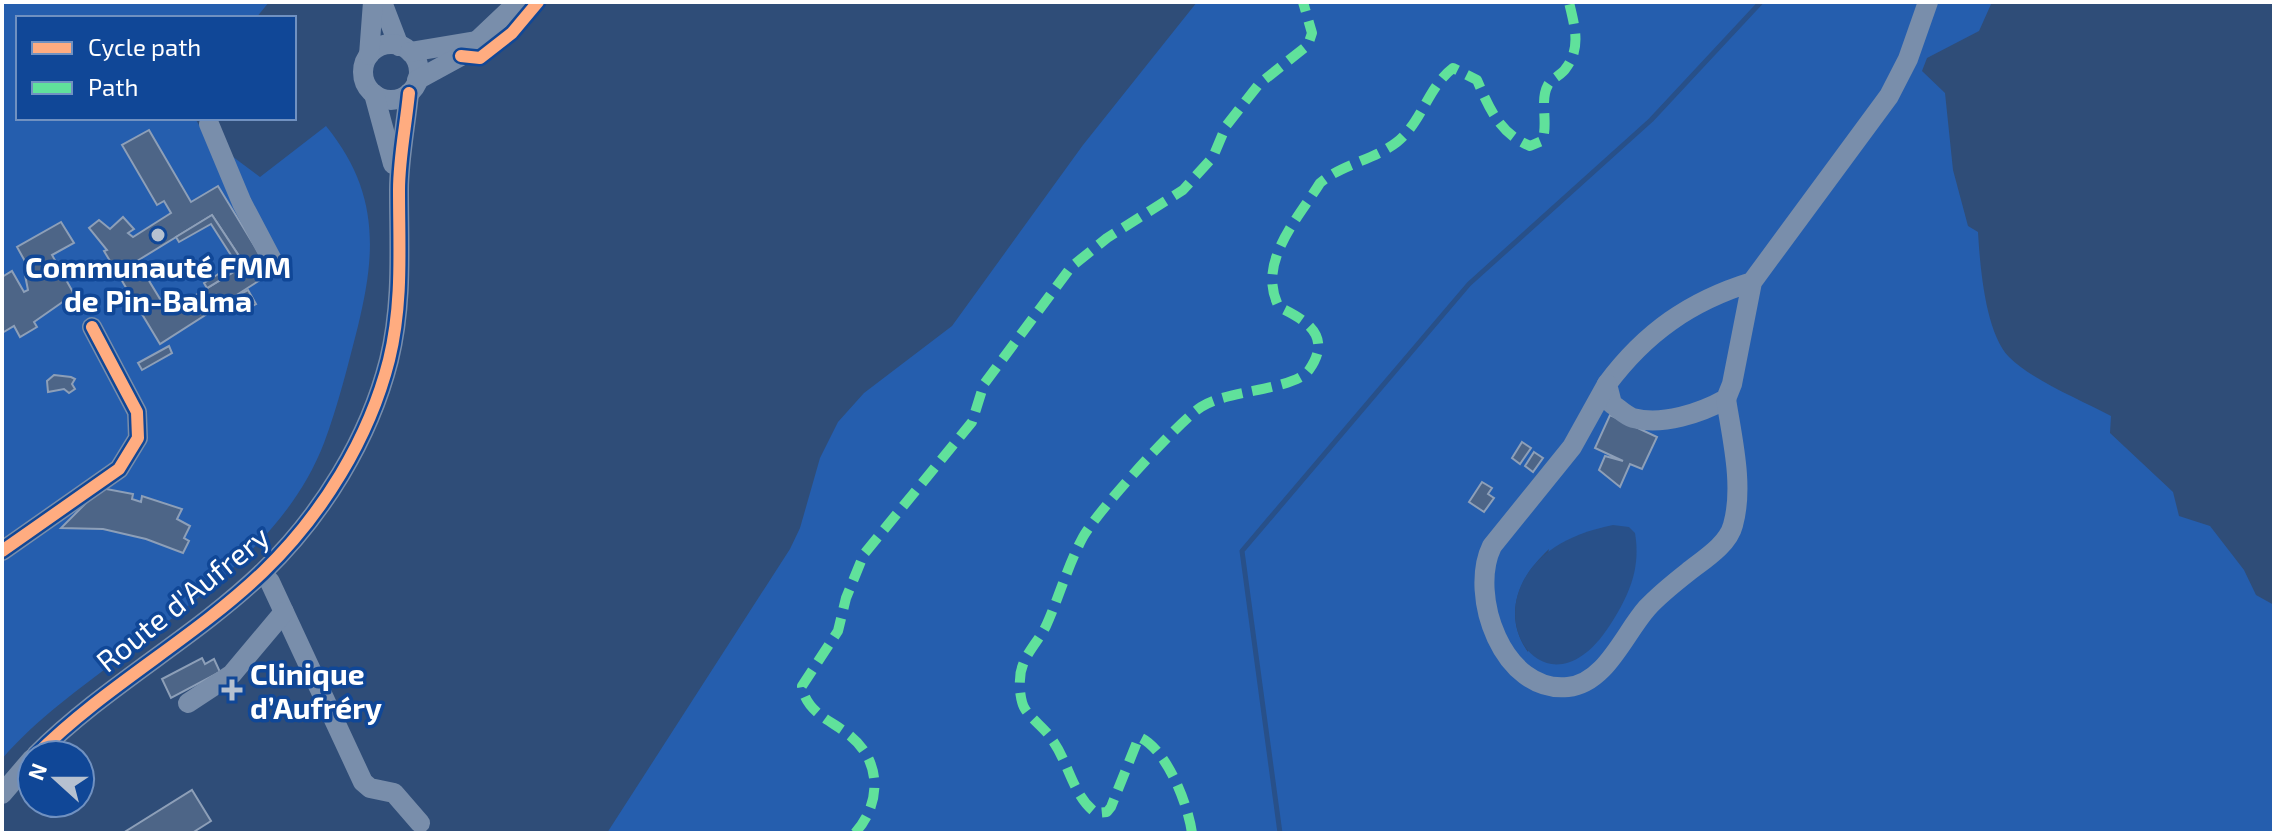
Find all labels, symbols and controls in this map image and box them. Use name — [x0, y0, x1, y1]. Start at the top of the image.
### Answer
legend — [16, 16, 296, 120]
text: Cycle path — [88, 32, 201, 61]
text: Path — [88, 72, 138, 101]
marker: Communauté FMM de Pin-Balma — [149, 226, 167, 244]
place label: Communauté FMM de Pin-Balma — [25, 248, 291, 318]
street label: Route d'Aufrery — [88, 517, 276, 679]
place label: Clinique d’Aufréry — [250, 655, 382, 726]
marker: Clinique d’Aufréry — [221, 679, 243, 701]
north arrow — [16, 739, 96, 819]
text: N — [21, 759, 51, 784]

